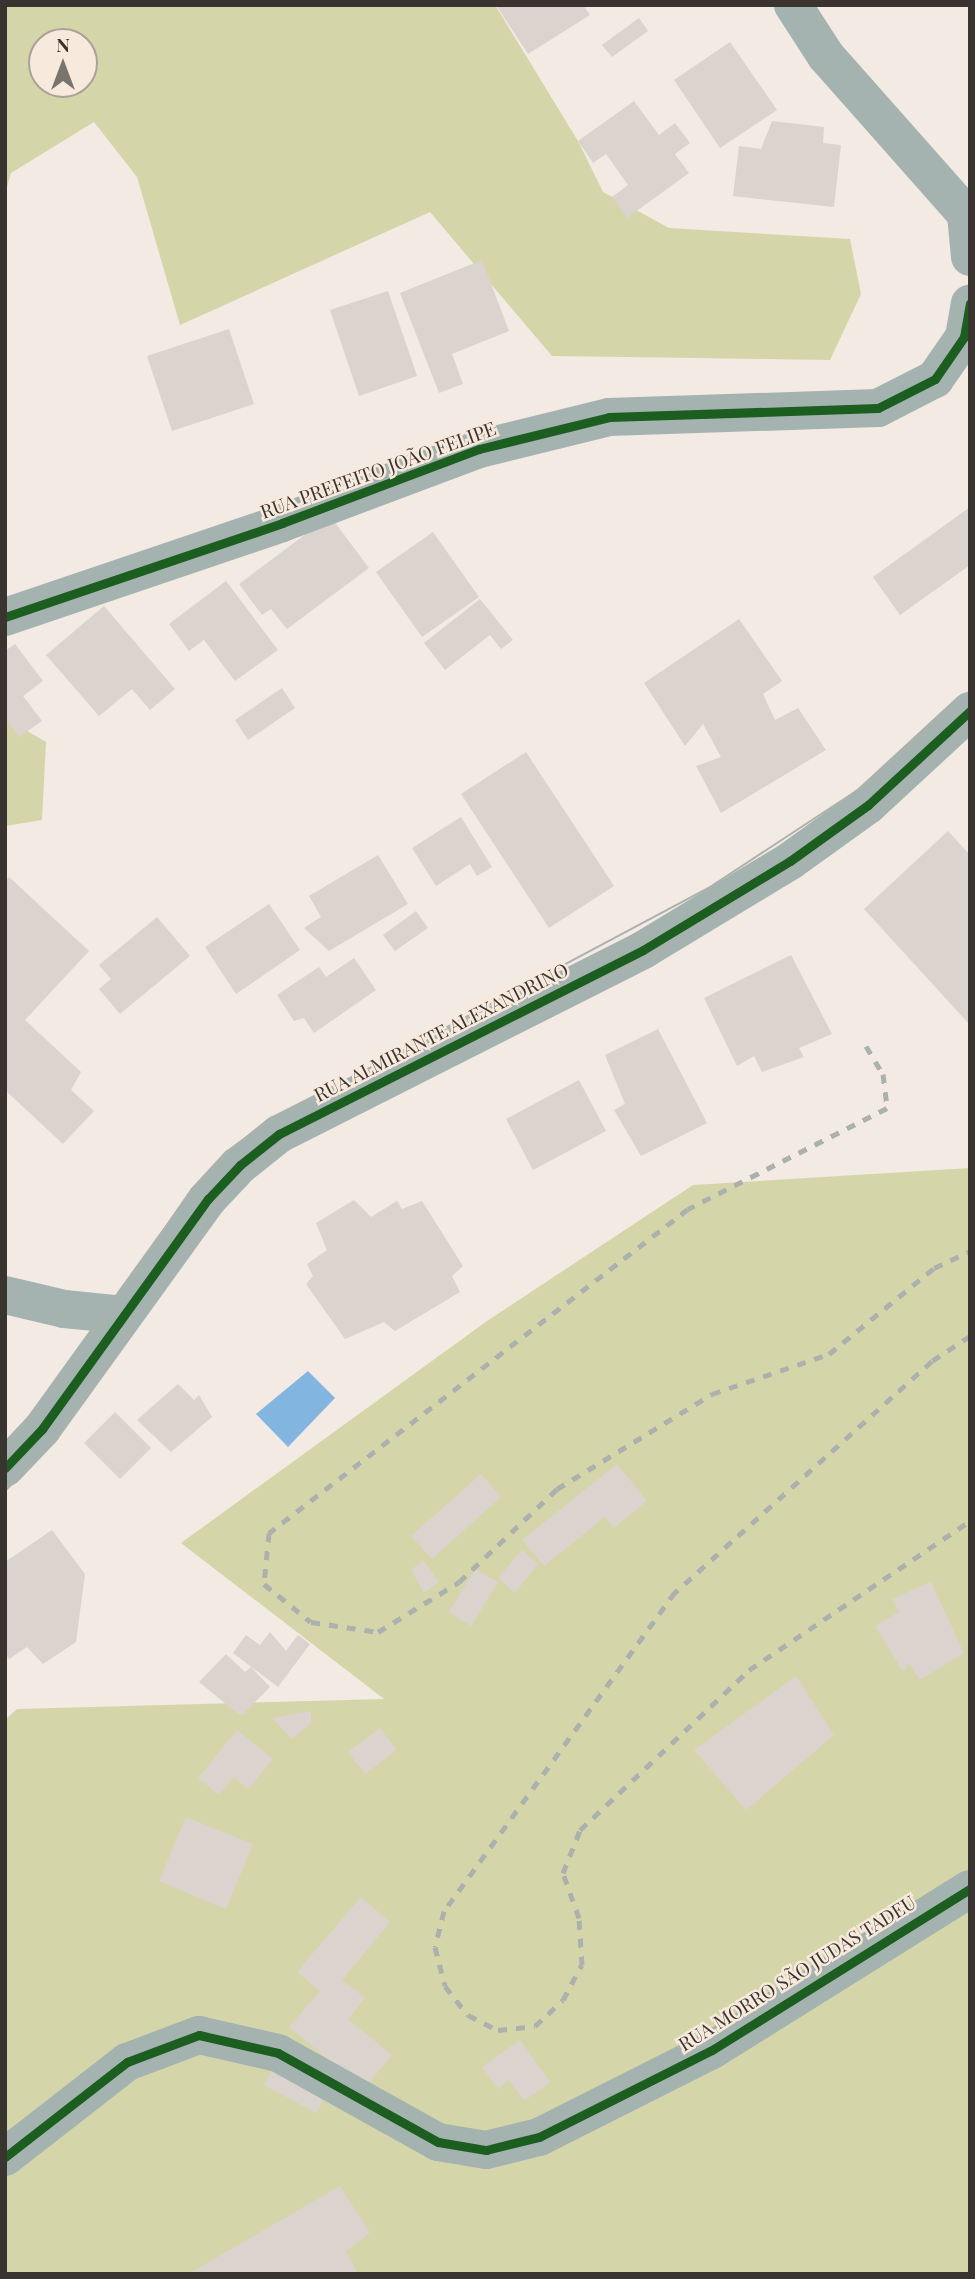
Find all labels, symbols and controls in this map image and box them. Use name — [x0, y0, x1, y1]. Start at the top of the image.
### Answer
north arrow — [28, 28, 98, 98]
text: N — [56, 31, 70, 57]
street label: RUA PREFEITO JOÃO FELIPE — [257, 417, 499, 523]
street label: RUA ALMIRANTE ALEXANDRINO — [310, 957, 572, 1107]
street label: RUA MORRO SÃO JUDAS TADEU — [674, 1890, 920, 2056]

